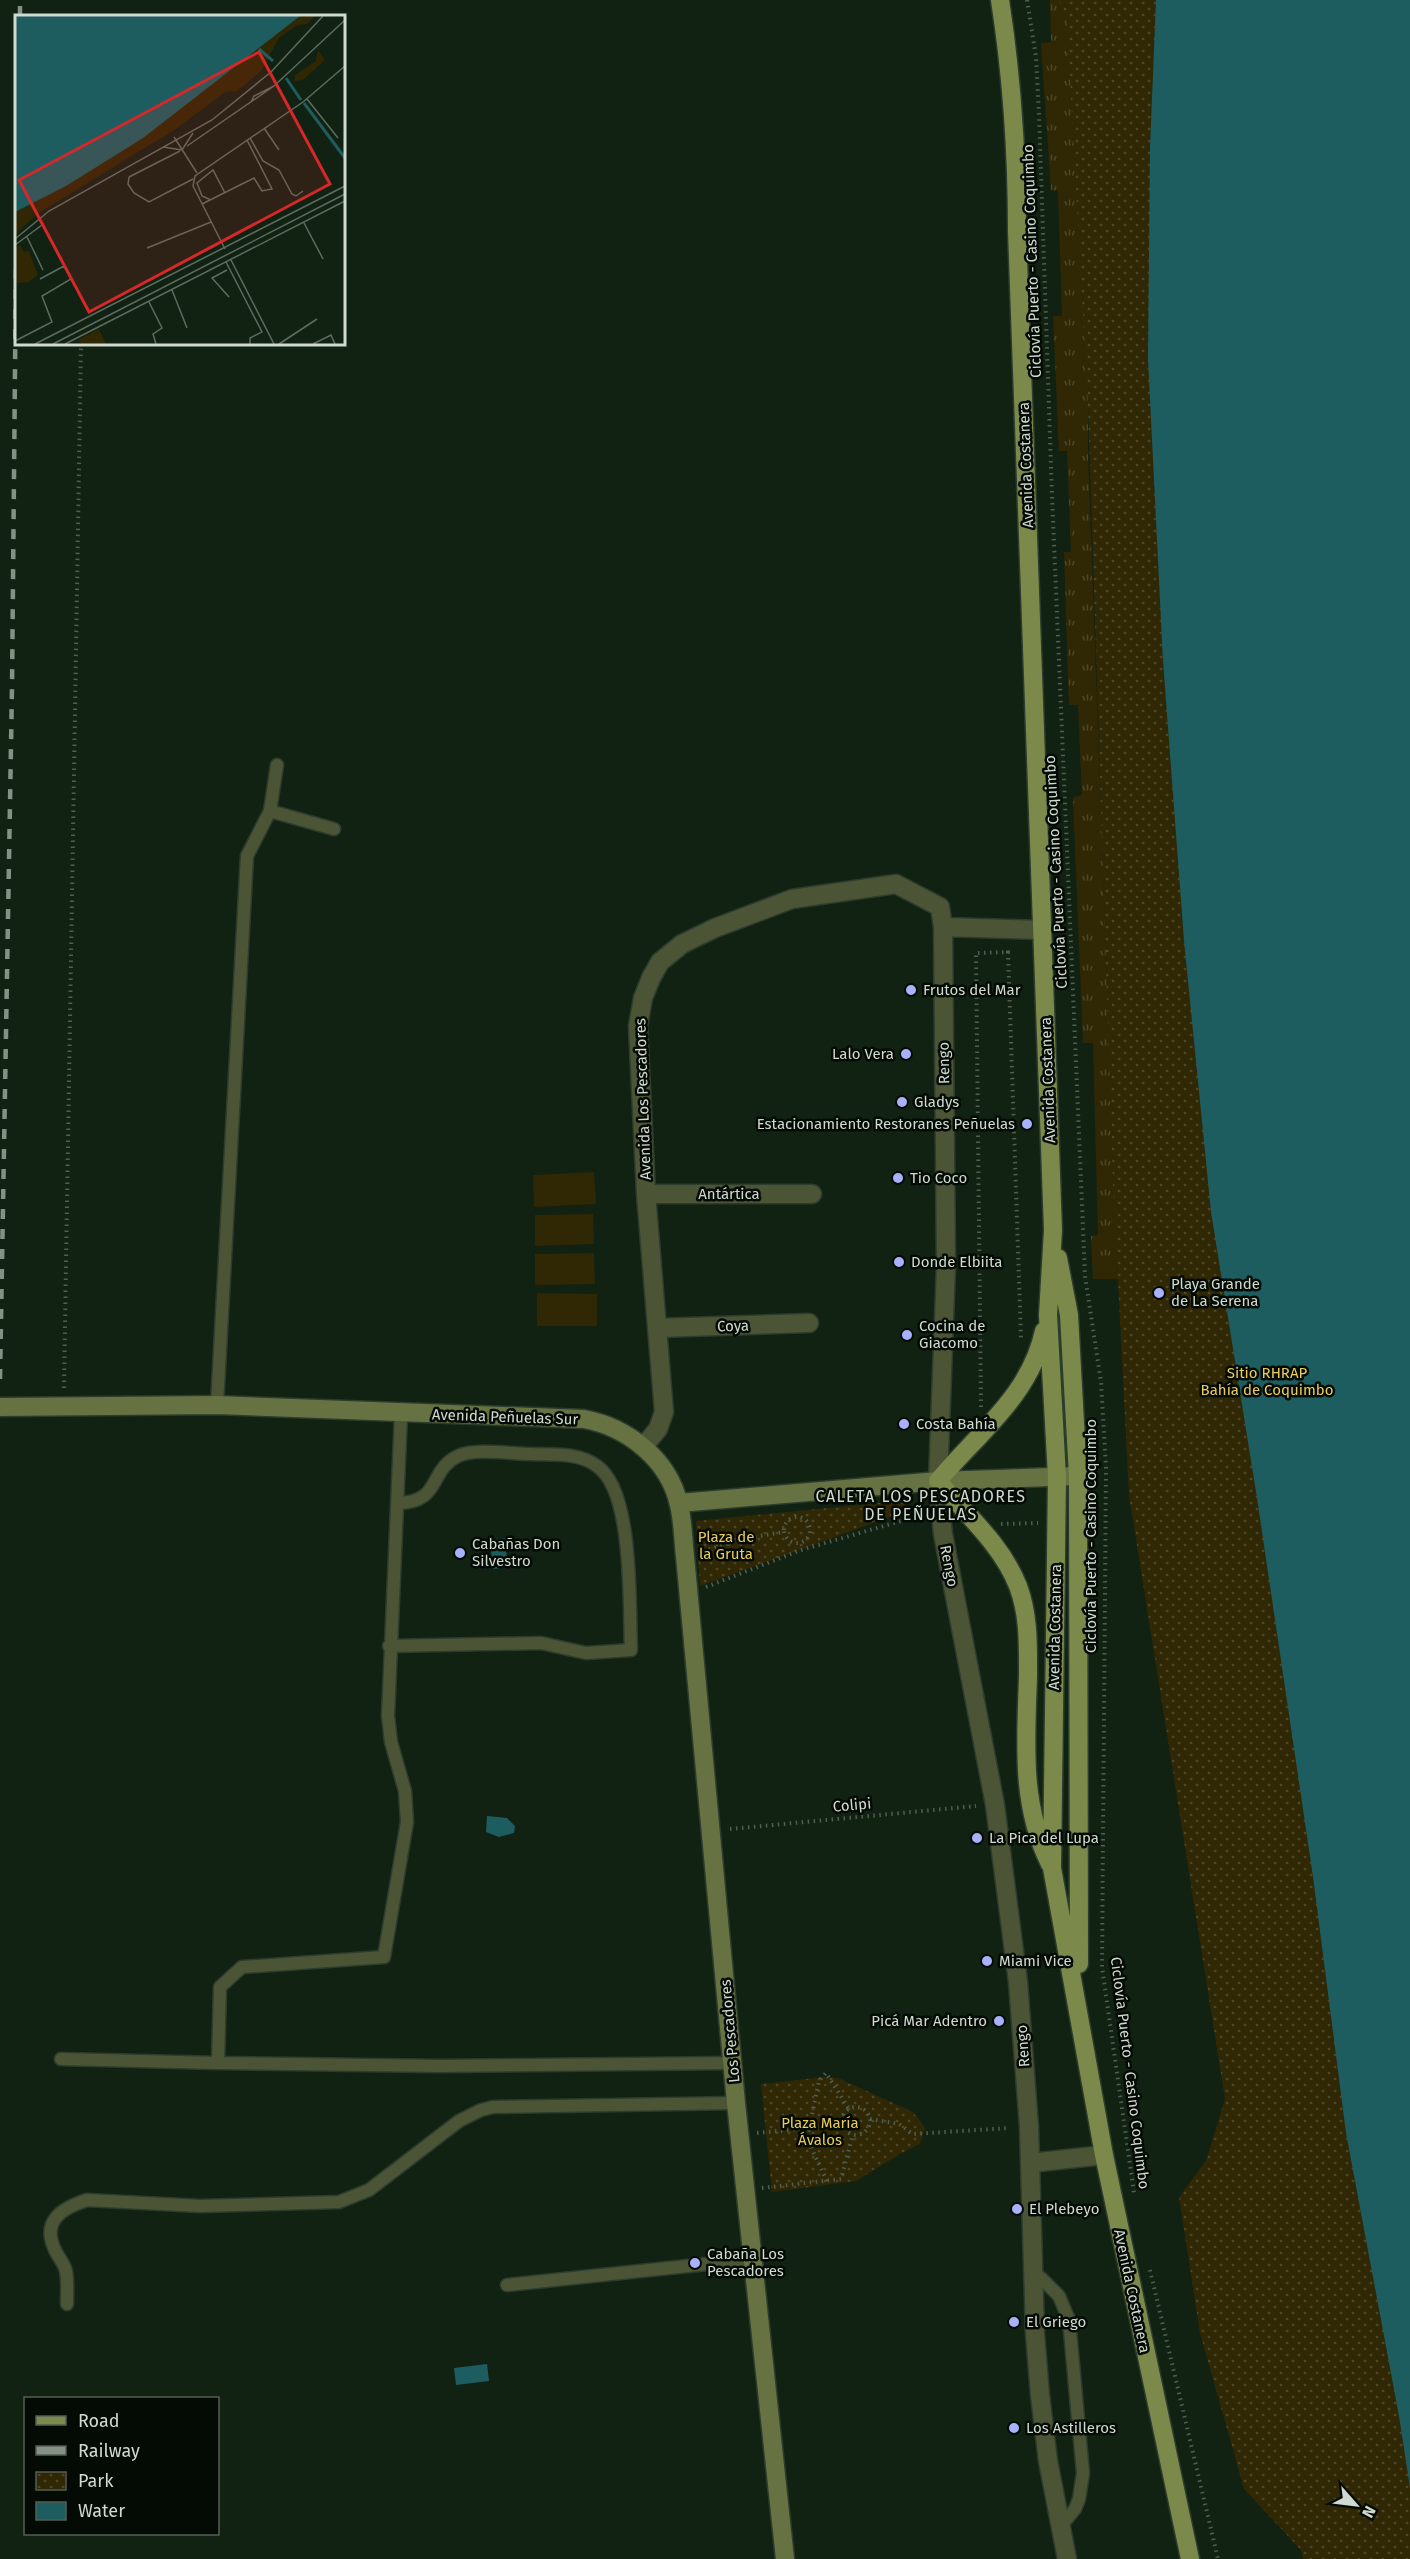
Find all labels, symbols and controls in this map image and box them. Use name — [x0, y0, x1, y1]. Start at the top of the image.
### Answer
inset map — [15, 15, 345, 345]
street label: Ciclovía Puerto - Casino Coquimbo — [1019, 144, 1045, 378]
street label: Avenida Costanera — [1015, 402, 1037, 528]
street label: Ciclovía Puerto - Casino Coquimbo — [1041, 755, 1071, 989]
place label: Frutos del Mar — [923, 981, 1021, 999]
marker: Frutos del Mar — [904, 983, 918, 997]
street label: Avenida Costanera — [1037, 1017, 1059, 1143]
street label: Avenida Los Pescadores — [631, 1018, 655, 1180]
street label: Rengo — [935, 1042, 953, 1084]
place label: Lalo Vera — [832, 1045, 894, 1063]
marker: Lalo Vera — [899, 1047, 913, 1061]
place label: Gladys — [914, 1093, 959, 1111]
marker: Gladys — [895, 1095, 909, 1109]
place label: Estacionamiento Restoranes Peñuelas — [757, 1115, 1015, 1133]
marker: Estacionamiento Restoranes Peñuelas — [1020, 1117, 1034, 1131]
place label: Tio Coco — [910, 1169, 967, 1187]
marker: Tio Coco — [891, 1171, 905, 1185]
street label: Antártica — [698, 1185, 760, 1203]
place label: Donde Elbiita — [911, 1253, 1003, 1271]
marker: Donde Elbiita — [892, 1255, 906, 1269]
place label: Playa Grande de La Serena — [1171, 1275, 1260, 1310]
marker: Playa Grande de La Serena — [1152, 1286, 1166, 1300]
street label: Coya — [717, 1316, 749, 1336]
place label: Cocina de Giacomo — [919, 1317, 985, 1352]
marker: Cocina de Giacomo — [900, 1328, 914, 1342]
park label: Sitio RHRAP Bahía de Coquimbo — [1201, 1364, 1333, 1399]
street label: Avenida Peñuelas Sur — [432, 1405, 579, 1429]
place label: Costa Bahía — [916, 1415, 996, 1433]
marker: Costa Bahía — [897, 1417, 911, 1431]
street label: Ciclovía Puerto - Casino Coquimbo — [1082, 1419, 1100, 1653]
district label: CALETA LOS PESCADORES DE PEÑUELAS — [815, 1487, 1027, 1524]
park label: Plaza de la Gruta — [698, 1528, 754, 1563]
place label: Cabañas Don Silvestro — [472, 1535, 560, 1570]
street label: Rengo — [936, 1544, 962, 1588]
marker: Cabañas Don Silvestro — [453, 1546, 467, 1560]
street label: Avenida Costanera — [1045, 1564, 1065, 1690]
street label: Colipi — [832, 1794, 872, 1816]
place label: La Pica del Lupa — [989, 1829, 1099, 1847]
marker: La Pica del Lupa — [970, 1831, 984, 1845]
place label: Miami Vice — [999, 1952, 1072, 1970]
marker: Miami Vice — [980, 1954, 994, 1968]
street label: Ciclovía Puerto - Casino Coquimbo — [1107, 1956, 1153, 2190]
street label: Los Pescadores — [717, 1979, 743, 2083]
place label: Picá Mar Adentro — [871, 2012, 987, 2030]
marker: Picá Mar Adentro — [992, 2014, 1006, 2028]
street label: Rengo — [1013, 2024, 1033, 2068]
park label: Plaza María Ávalos — [781, 2114, 859, 2149]
place label: El Plebeyo — [1029, 2200, 1099, 2218]
marker: El Plebeyo — [1010, 2202, 1024, 2216]
street label: Avenida Costanera — [1110, 2228, 1154, 2354]
place label: Cabaña Los Pescadores — [707, 2245, 784, 2280]
marker: Cabaña Los Pescadores — [688, 2256, 702, 2270]
place label: El Griego — [1026, 2313, 1086, 2331]
marker: El Griego — [1007, 2315, 1021, 2329]
legend — [24, 2397, 219, 2535]
text: Road — [78, 2410, 120, 2432]
place label: Los Astilleros — [1026, 2419, 1116, 2437]
marker: Los Astilleros — [1007, 2421, 1021, 2435]
text: Railway — [78, 2440, 140, 2462]
text: Park — [78, 2470, 114, 2492]
north arrow — [1326, 2475, 1386, 2535]
text: Water — [78, 2500, 125, 2522]
text: N — [1358, 2503, 1380, 2521]

